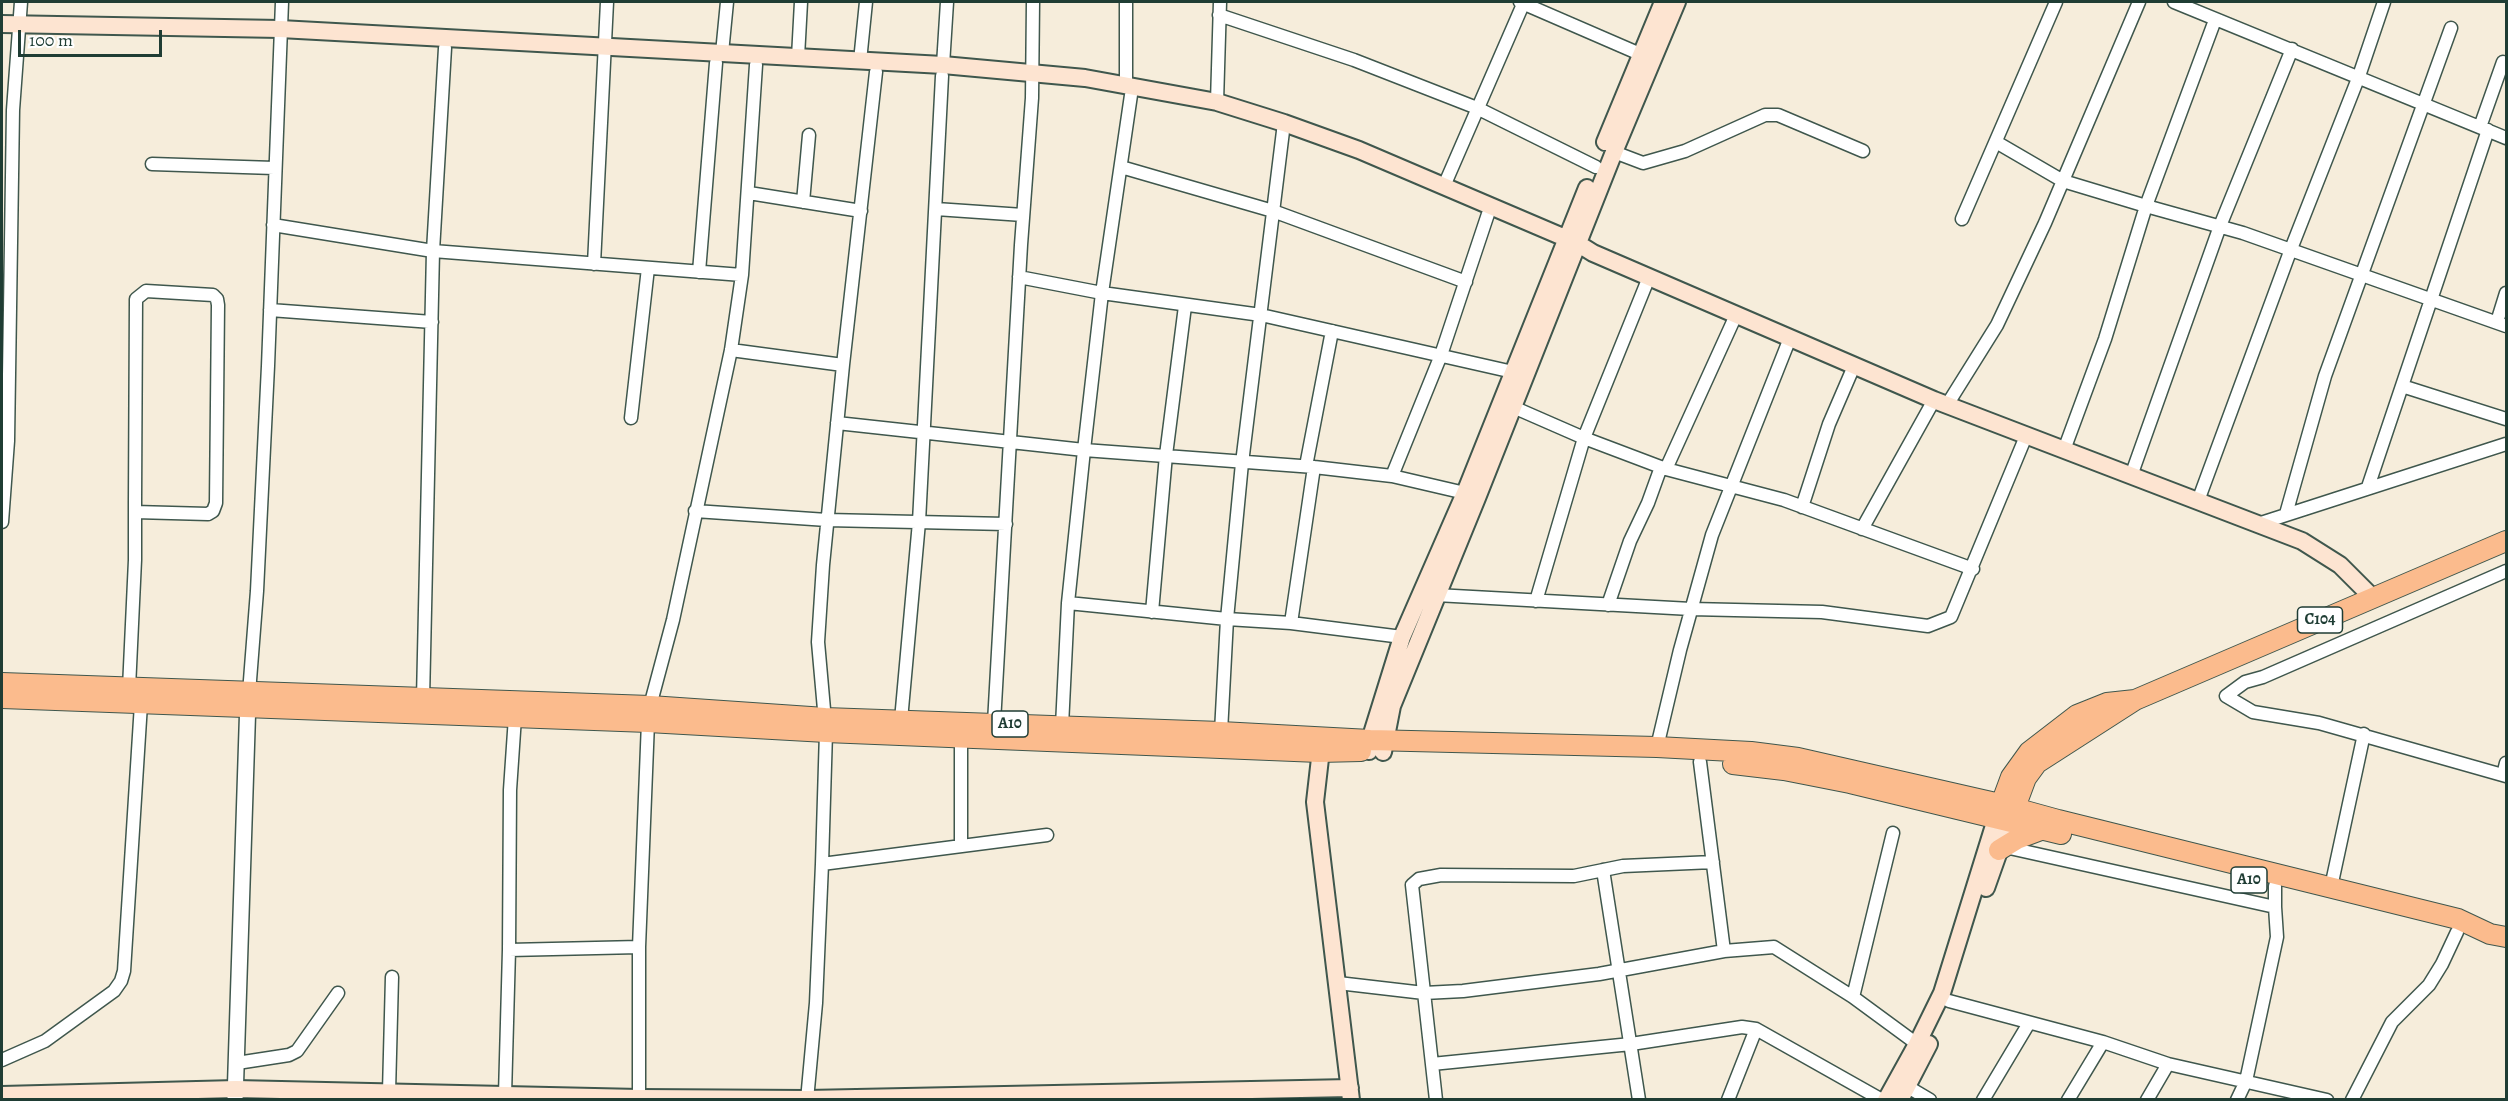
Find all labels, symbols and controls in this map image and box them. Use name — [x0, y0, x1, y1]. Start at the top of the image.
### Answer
scale bar — [21, 18, 165, 56]
text: 100 m — [29, 28, 73, 52]
road number: C104 — [2298, 607, 2342, 633]
road number: A10 — [992, 711, 1028, 737]
road number: A10 — [2231, 867, 2267, 893]

